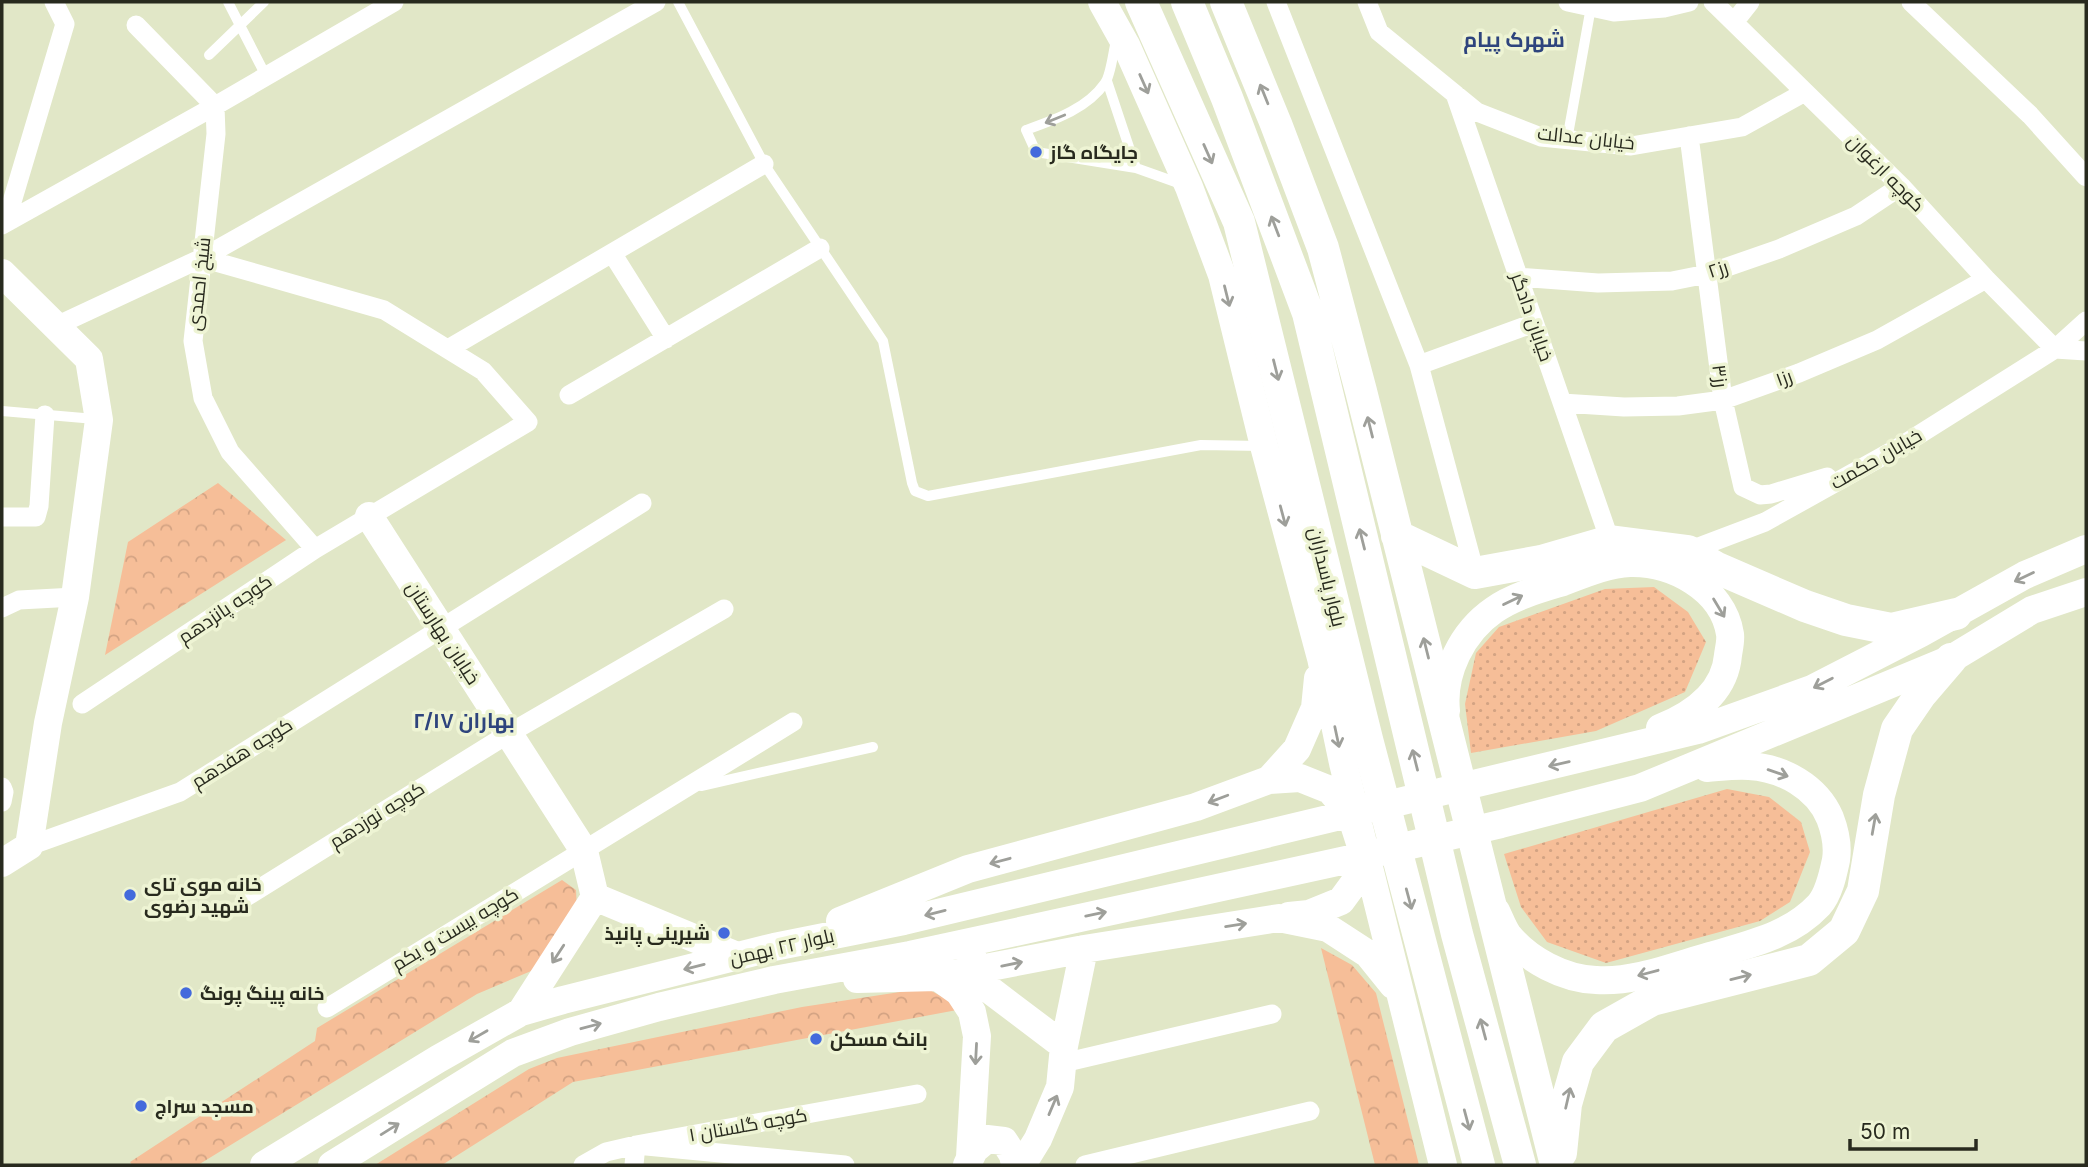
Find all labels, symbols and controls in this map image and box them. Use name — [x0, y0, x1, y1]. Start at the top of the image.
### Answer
district label: شهرک پیام — [1463, 27, 1565, 55]
one-way arrow — [1138, 73, 1151, 95]
one-way arrow — [1257, 84, 1270, 105]
one-way arrow — [1045, 113, 1066, 126]
street label: خیابان عدالت — [1536, 121, 1636, 155]
street label: کوچه ارغوان — [1842, 130, 1929, 217]
place label: جایگاه گاز — [1049, 141, 1138, 165]
one-way arrow — [1202, 143, 1215, 164]
marker: جایگاه گاز — [1028, 144, 1044, 160]
one-way arrow — [1268, 216, 1280, 238]
street label: شیخ احمدی — [183, 236, 217, 332]
street label: رز۲ — [1705, 255, 1731, 283]
street label: خیابان دادگر — [1506, 269, 1558, 364]
one-way arrow — [1221, 284, 1234, 307]
one-way arrow — [1270, 358, 1283, 381]
street label: رز۳ — [1707, 363, 1733, 389]
street label: رز۱ — [1773, 364, 1795, 392]
one-way arrow — [1363, 416, 1376, 439]
street label: خیابان حکمت — [1826, 424, 1926, 494]
one-way arrow — [1277, 505, 1290, 527]
street label: بلوار پاسداران — [1303, 525, 1350, 629]
one-way arrow — [1355, 528, 1368, 551]
street label: کوچه پانزدهم — [174, 569, 277, 650]
one-way arrow — [2014, 570, 2035, 584]
street label: خیابان بهارستان — [401, 577, 485, 689]
one-way arrow — [1502, 593, 1523, 606]
one-way arrow — [1712, 597, 1726, 617]
one-way arrow — [1419, 637, 1432, 660]
one-way arrow — [1813, 677, 1834, 691]
district label: ۲/۱۷ بهاران — [413, 708, 515, 734]
street label: کوچه هفدهم — [187, 713, 298, 795]
one-way arrow — [1331, 725, 1345, 748]
one-way arrow — [1408, 750, 1421, 772]
one-way arrow — [1548, 758, 1571, 771]
one-way arrow — [1766, 768, 1788, 780]
street label: کوچه نوزدهم — [325, 777, 430, 855]
one-way arrow — [1208, 794, 1230, 806]
one-way arrow — [1868, 813, 1881, 836]
one-way arrow — [989, 855, 1011, 868]
place label: خانه موی تای شهید رضوی — [144, 873, 262, 918]
street label: کوچه بیست و یکم — [388, 882, 523, 977]
marker: خانه موی تای شهید رضوی — [122, 887, 138, 903]
one-way arrow — [1403, 888, 1416, 910]
one-way arrow — [924, 907, 947, 920]
one-way arrow — [1084, 907, 1107, 920]
one-way arrow — [1224, 918, 1247, 931]
place label: شیرینی پانیذ — [605, 922, 710, 947]
street label: بلوار ۲۲ بهمن — [728, 924, 836, 970]
marker: شیرینی پانیذ — [716, 925, 732, 941]
one-way arrow — [551, 944, 565, 964]
one-way arrow — [1000, 956, 1023, 970]
one-way arrow — [683, 961, 706, 974]
one-way arrow — [1637, 967, 1660, 980]
one-way arrow — [1729, 970, 1752, 983]
place label: خانه پینگ پونگ — [200, 982, 324, 1007]
marker: خانه پینگ پونگ — [178, 985, 194, 1001]
one-way arrow — [1476, 1018, 1489, 1040]
one-way arrow — [580, 1019, 602, 1032]
place label: بانک مسکن — [830, 1028, 928, 1051]
one-way arrow — [469, 1029, 489, 1043]
marker: بانک مسکن — [808, 1031, 824, 1047]
one-way arrow — [969, 1043, 982, 1066]
one-way arrow — [1562, 1087, 1576, 1110]
one-way arrow — [1047, 1094, 1060, 1116]
place label: مسجد سراج — [155, 1095, 254, 1120]
marker: مسجد سراج — [133, 1098, 149, 1114]
street label: کوچه گلستان ۱ — [687, 1103, 809, 1148]
one-way arrow — [1461, 1108, 1474, 1130]
scale bar — [1850, 1108, 1976, 1152]
text: 50 m — [1860, 1119, 1910, 1144]
one-way arrow — [379, 1121, 399, 1135]

